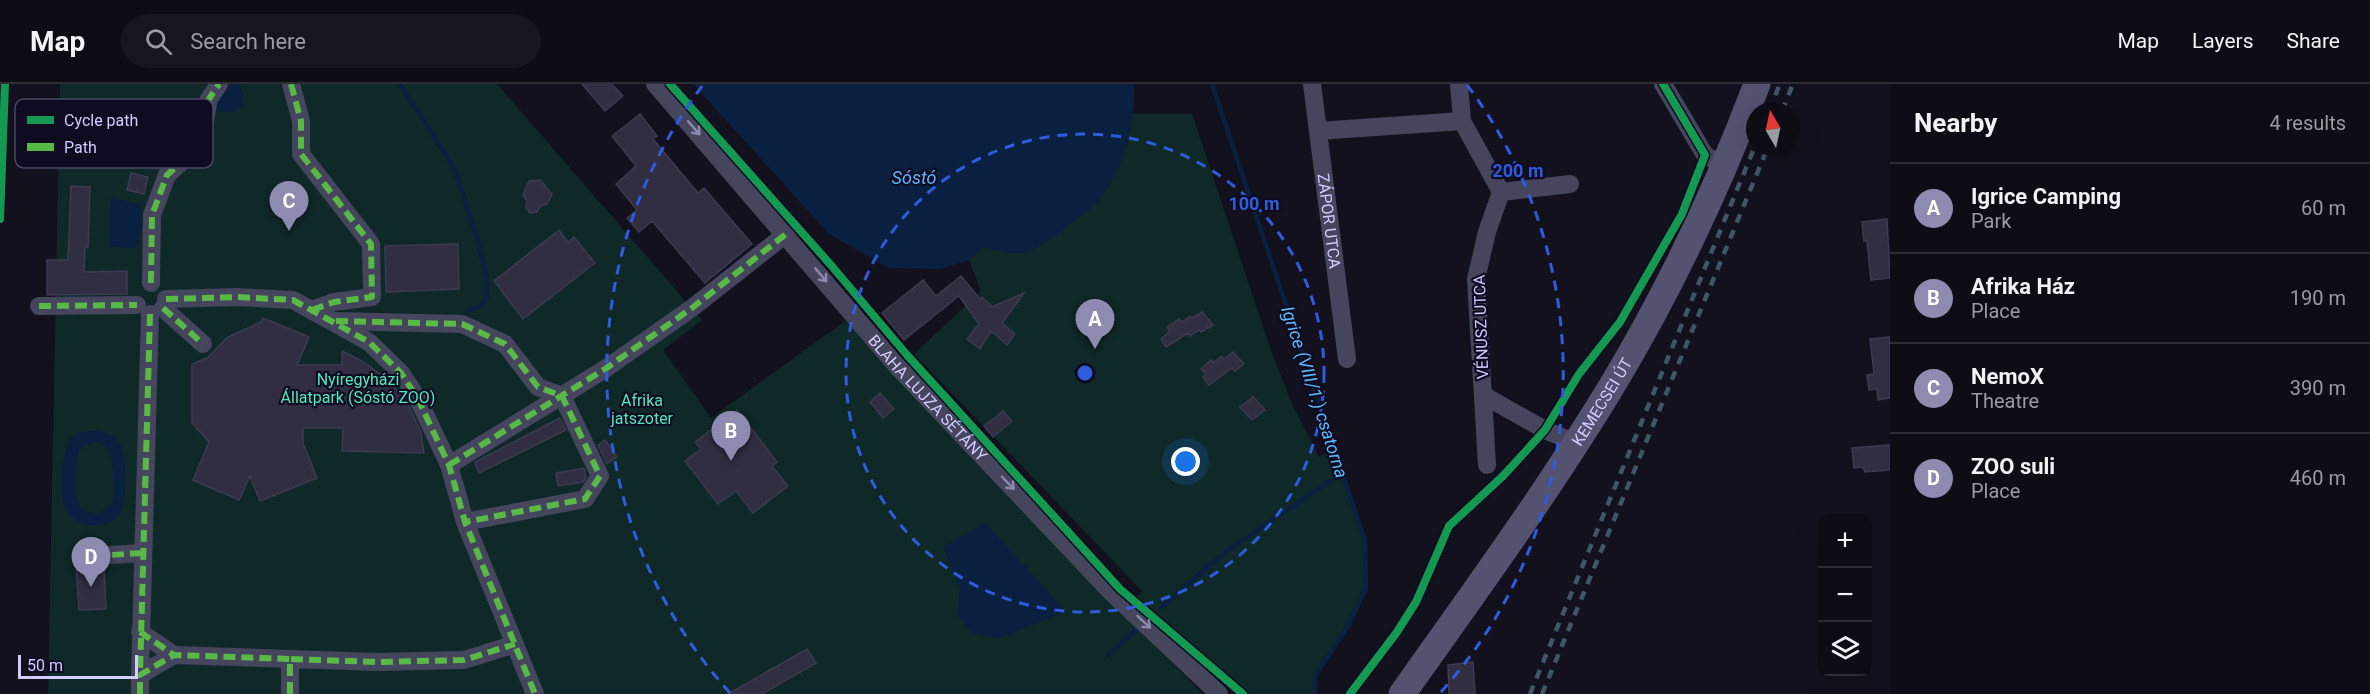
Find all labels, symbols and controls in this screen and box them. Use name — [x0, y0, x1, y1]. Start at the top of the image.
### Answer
search box — [121, 14, 541, 68]
text: Map — [30, 25, 85, 58]
icon: search — [142, 25, 175, 58]
text: Search here — [190, 29, 306, 54]
text: Map — [2117, 29, 2159, 53]
text: Layers — [2192, 29, 2253, 53]
text: Share — [2286, 29, 2340, 53]
legend — [15, 99, 213, 168]
north arrow — [1746, 102, 1800, 156]
text: Nearby — [1914, 108, 1997, 138]
text: Cycle path — [64, 111, 138, 130]
text: 4 results — [2270, 111, 2346, 135]
one-way arrow — [687, 120, 701, 135]
text: Path — [64, 138, 97, 157]
text: 200 m — [1492, 160, 1544, 181]
water label: Sóstó — [892, 167, 936, 188]
street label: ZÁPOR UTCA — [1314, 172, 1345, 270]
pin: C — [270, 182, 308, 231]
text: Igrice Camping — [1971, 184, 2121, 209]
text: 100 m — [1228, 193, 1280, 214]
text: A — [1927, 196, 1940, 220]
text: 60 m — [2301, 196, 2346, 220]
text: Park — [1971, 209, 2011, 233]
one-way arrow — [814, 267, 827, 283]
street label: VÉNUSZ UTCA — [1470, 274, 1492, 380]
text: Afrika Ház — [1971, 274, 2075, 299]
text: B — [1927, 286, 1940, 310]
text: 190 m — [2290, 286, 2346, 310]
text: Place — [1971, 299, 2020, 323]
pin: A — [1076, 300, 1114, 349]
water label: Igrice (VIII/1.) csatorna — [1276, 303, 1353, 481]
street label: BLAHA LUJZA SÉTÁNY — [865, 331, 992, 465]
street label: KEMECSEI ÚT — [1567, 354, 1636, 449]
centre of rings — [1075, 363, 1095, 383]
text: NemoX — [1971, 364, 2044, 389]
park label: Nyíregyházi Állatpark (Sóstó ZOO) — [281, 370, 435, 407]
text: C — [1927, 376, 1940, 400]
text: 390 m — [2290, 376, 2346, 400]
text: Theatre — [1971, 389, 2039, 413]
park label: Afrika jatszoter — [610, 391, 674, 428]
pin: B — [712, 412, 750, 461]
your location — [1171, 447, 1200, 476]
text: ZOO suli — [1971, 454, 2055, 479]
text: D — [1927, 466, 1940, 490]
text: 460 m — [2290, 466, 2346, 490]
one-way arrow — [1000, 475, 1015, 490]
text: Place — [1971, 479, 2020, 503]
map controls — [1818, 514, 1872, 676]
button: + — [1818, 514, 1872, 568]
pin: D — [72, 538, 110, 587]
button: − — [1818, 568, 1872, 622]
one-way arrow — [1136, 615, 1151, 630]
button: layers — [1818, 622, 1872, 676]
scale bar — [18, 652, 138, 680]
text: 50 m — [27, 656, 63, 675]

